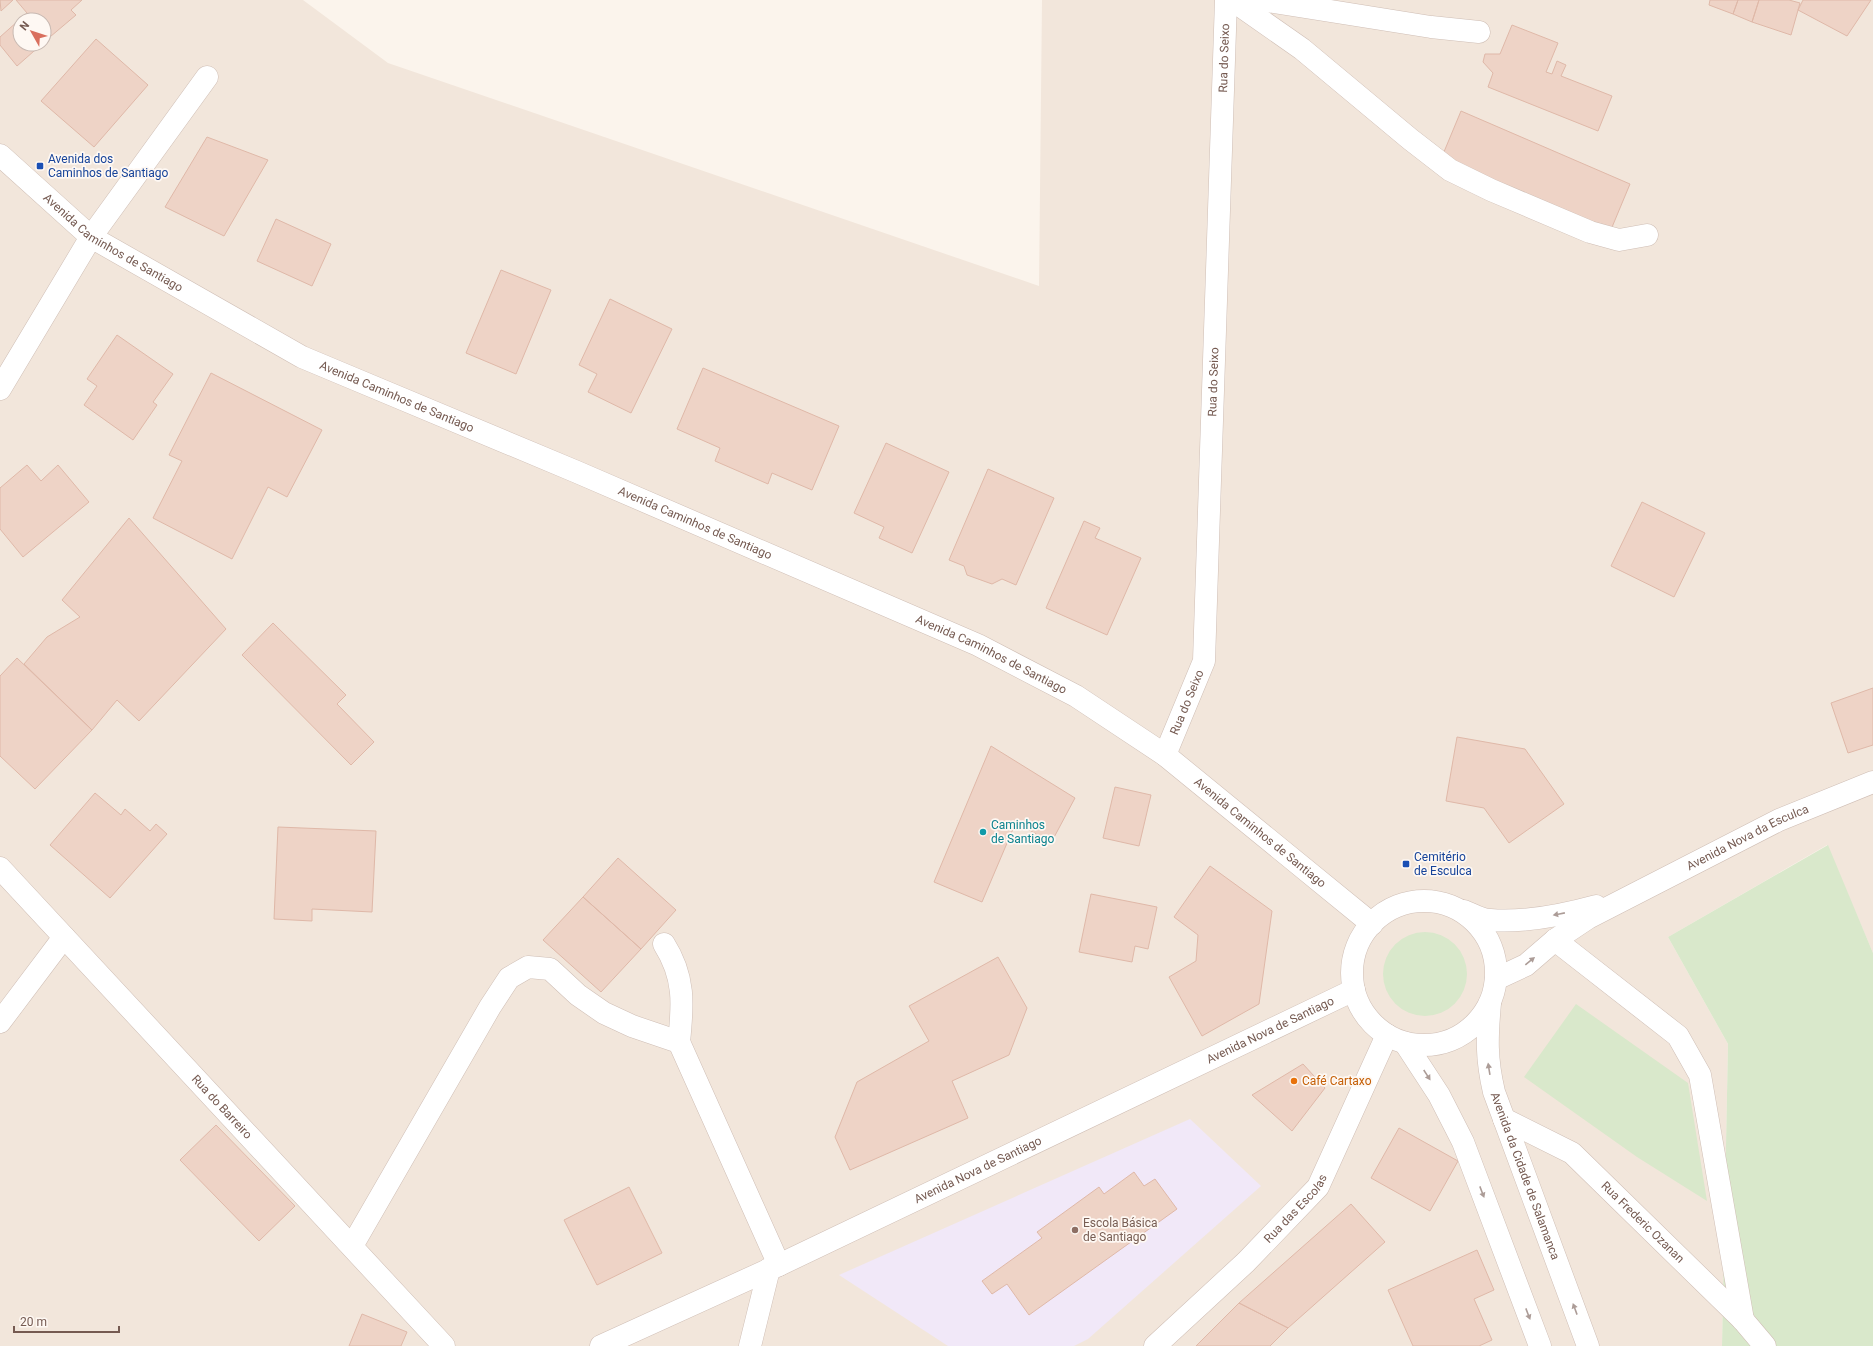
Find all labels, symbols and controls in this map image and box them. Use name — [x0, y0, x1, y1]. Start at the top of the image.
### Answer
north arrow — [12, 12, 52, 52]
text: N — [17, 19, 32, 33]
street label: Rua do Seixo — [1216, 23, 1232, 93]
place label: Avenida dos Caminhos de Santiago — [48, 152, 169, 180]
marker: Avenida dos Caminhos de Santiago — [35, 161, 45, 171]
street label: Avenida Caminhos de Santiago — [41, 191, 185, 295]
street label: Rua do Seixo — [1205, 347, 1221, 417]
street label: Avenida Caminhos de Santiago — [318, 358, 476, 435]
street label: Avenida Caminhos de Santiago — [616, 484, 774, 562]
street label: Avenida Caminhos de Santiago — [914, 612, 1069, 697]
street label: Rua do Seixo — [1167, 668, 1207, 737]
street label: Avenida Caminhos de Santiago — [1191, 775, 1329, 891]
street label: Avenida Nova da Esculca — [1684, 802, 1811, 873]
place label: Caminhos de Santiago — [991, 818, 1054, 846]
marker: Caminhos de Santiago — [978, 827, 988, 837]
place label: Cemitério de Esculca — [1414, 850, 1472, 878]
marker: Cemitério de Esculca — [1401, 859, 1411, 869]
one-way arrow — [1553, 912, 1566, 918]
one-way arrow — [1524, 956, 1535, 965]
street label: Avenida Nova de Santiago — [1204, 994, 1336, 1067]
one-way arrow — [1486, 1062, 1492, 1075]
one-way arrow — [1423, 1070, 1431, 1080]
street label: Rua do Barreiro — [189, 1072, 255, 1142]
place label: Café Cartaxo — [1302, 1074, 1372, 1088]
marker: Café Cartaxo — [1289, 1076, 1299, 1086]
street label: Avenida da Cidade de Salamanca — [1488, 1090, 1562, 1262]
street label: Avenida Nova de Santiago — [912, 1133, 1044, 1206]
street label: Rua das Escolas — [1261, 1172, 1330, 1246]
street label: Rua Frederic Ozanan — [1598, 1179, 1687, 1266]
one-way arrow — [1479, 1187, 1485, 1199]
place label: Escola Básica de Santiago — [1083, 1216, 1157, 1244]
marker: Escola Básica de Santiago — [1070, 1225, 1080, 1235]
one-way arrow — [1571, 1303, 1577, 1315]
scale bar — [14, 1308, 119, 1334]
one-way arrow — [1526, 1308, 1532, 1320]
text: 20 m — [20, 1315, 47, 1329]

